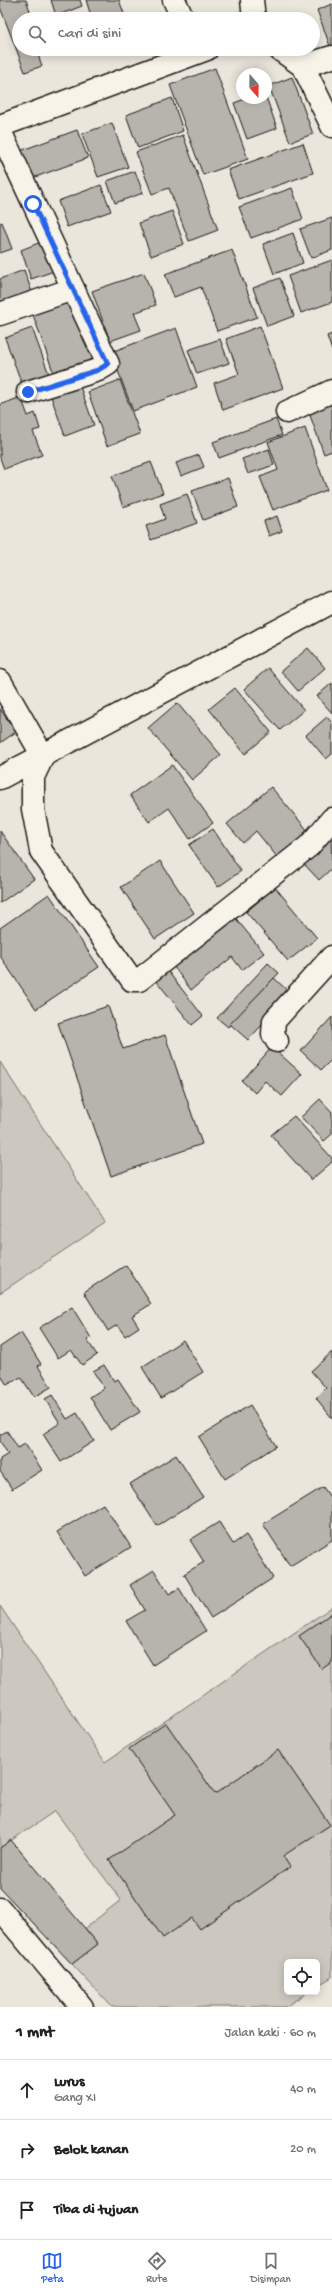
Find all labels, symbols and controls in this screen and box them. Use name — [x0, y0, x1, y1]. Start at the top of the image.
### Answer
search box — [12, 12, 320, 56]
icon: search — [26, 23, 48, 45]
text: Cari di sini — [58, 25, 121, 43]
north arrow — [236, 68, 272, 104]
route start — [24, 195, 42, 213]
route end — [19, 383, 37, 401]
map controls — [284, 1959, 320, 1995]
button: locate — [284, 1959, 320, 1995]
text: 1 mnt — [16, 2023, 54, 2043]
text: Jalan kaki · 60 m — [224, 2026, 316, 2041]
text: Lurus — [54, 2073, 84, 2091]
icon: ahead — [16, 2079, 38, 2101]
text: 40 m — [290, 2082, 316, 2097]
text: Gang XI — [54, 2091, 96, 2106]
icon: right — [16, 2139, 38, 2161]
text: Belok kanan — [54, 2141, 128, 2159]
text: 20 m — [290, 2142, 316, 2157]
icon: arrive — [16, 2199, 38, 2221]
text: Tiba di tujuan — [54, 2201, 138, 2219]
tab: Peta — [41, 2250, 64, 2286]
tab: Rute — [146, 2250, 168, 2286]
tab: Disimpan — [250, 2250, 291, 2286]

